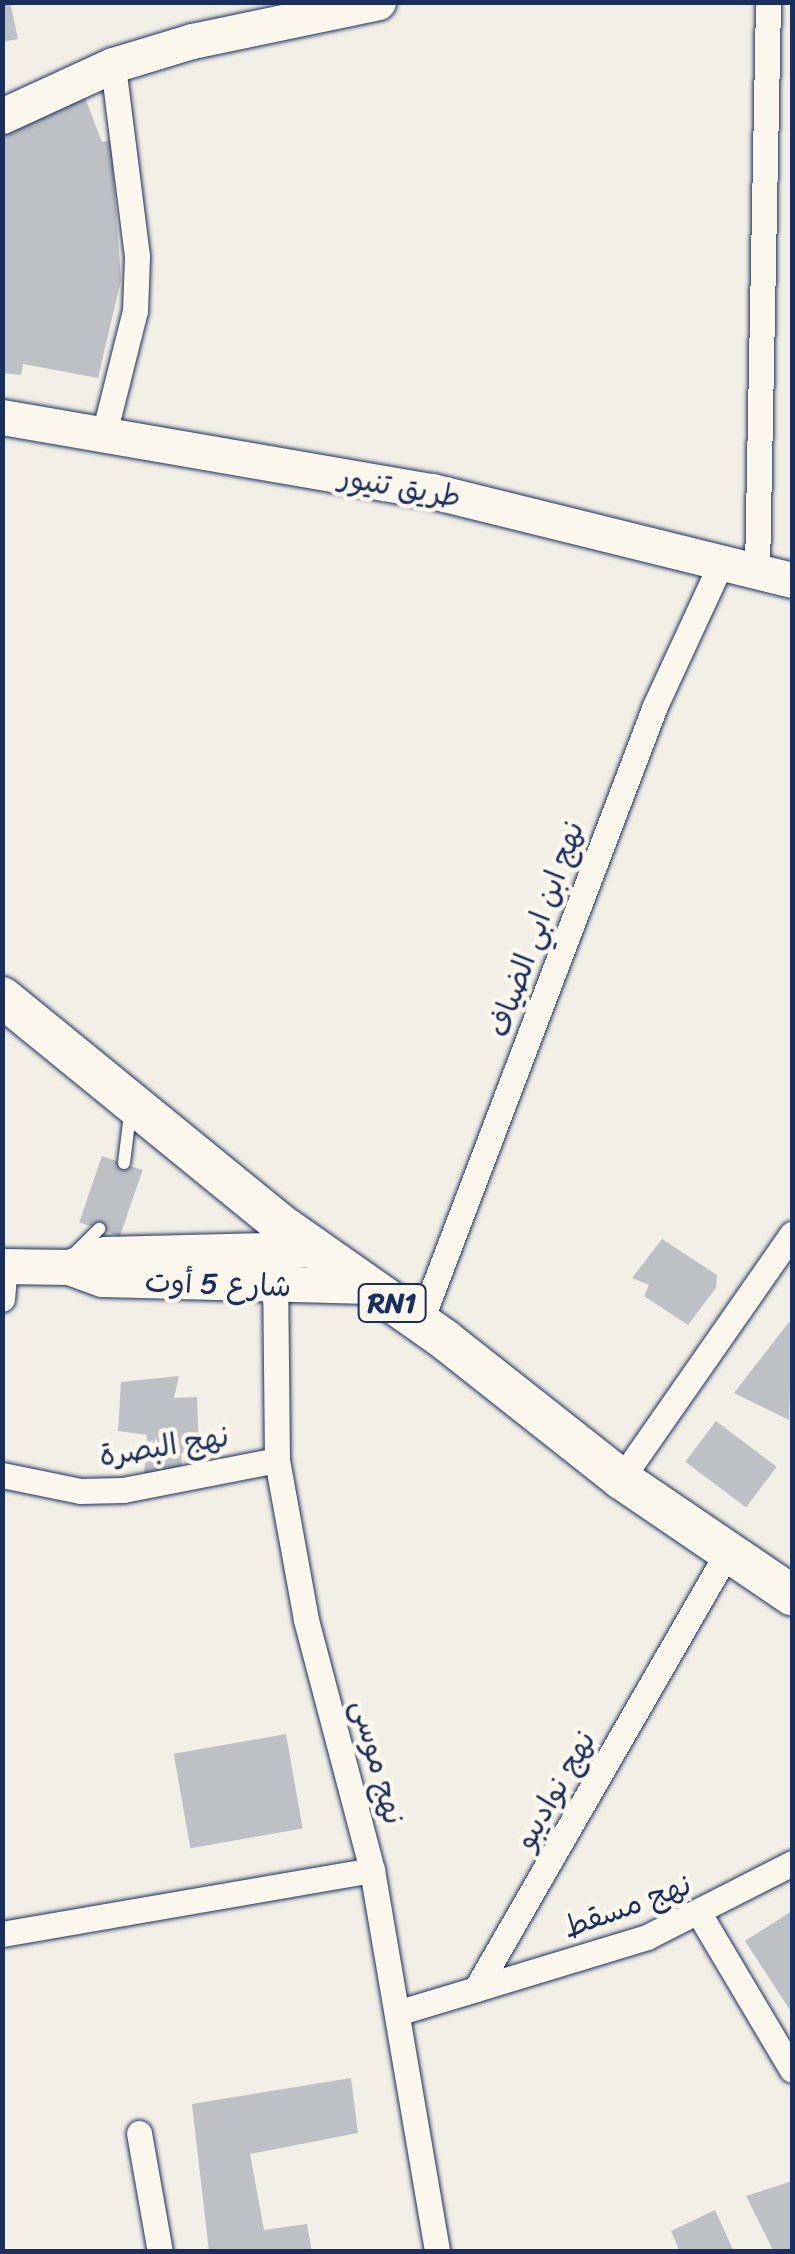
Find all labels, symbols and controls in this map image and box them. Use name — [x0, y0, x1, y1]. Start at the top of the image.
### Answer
street label: طريق تنيور — [336, 459, 464, 515]
street label: نهج ابن ابي الضياف — [480, 816, 592, 1042]
street label: شارع 5 أوت — [144, 1263, 292, 1305]
road number: RN1 — [357, 1280, 427, 1326]
street label: نهج البصرة — [97, 1418, 231, 1474]
street label: نهج موسى — [344, 1696, 412, 1828]
street label: نهج نواديبو — [507, 1724, 603, 1856]
street label: نهج مسقط — [558, 1866, 696, 1946]

